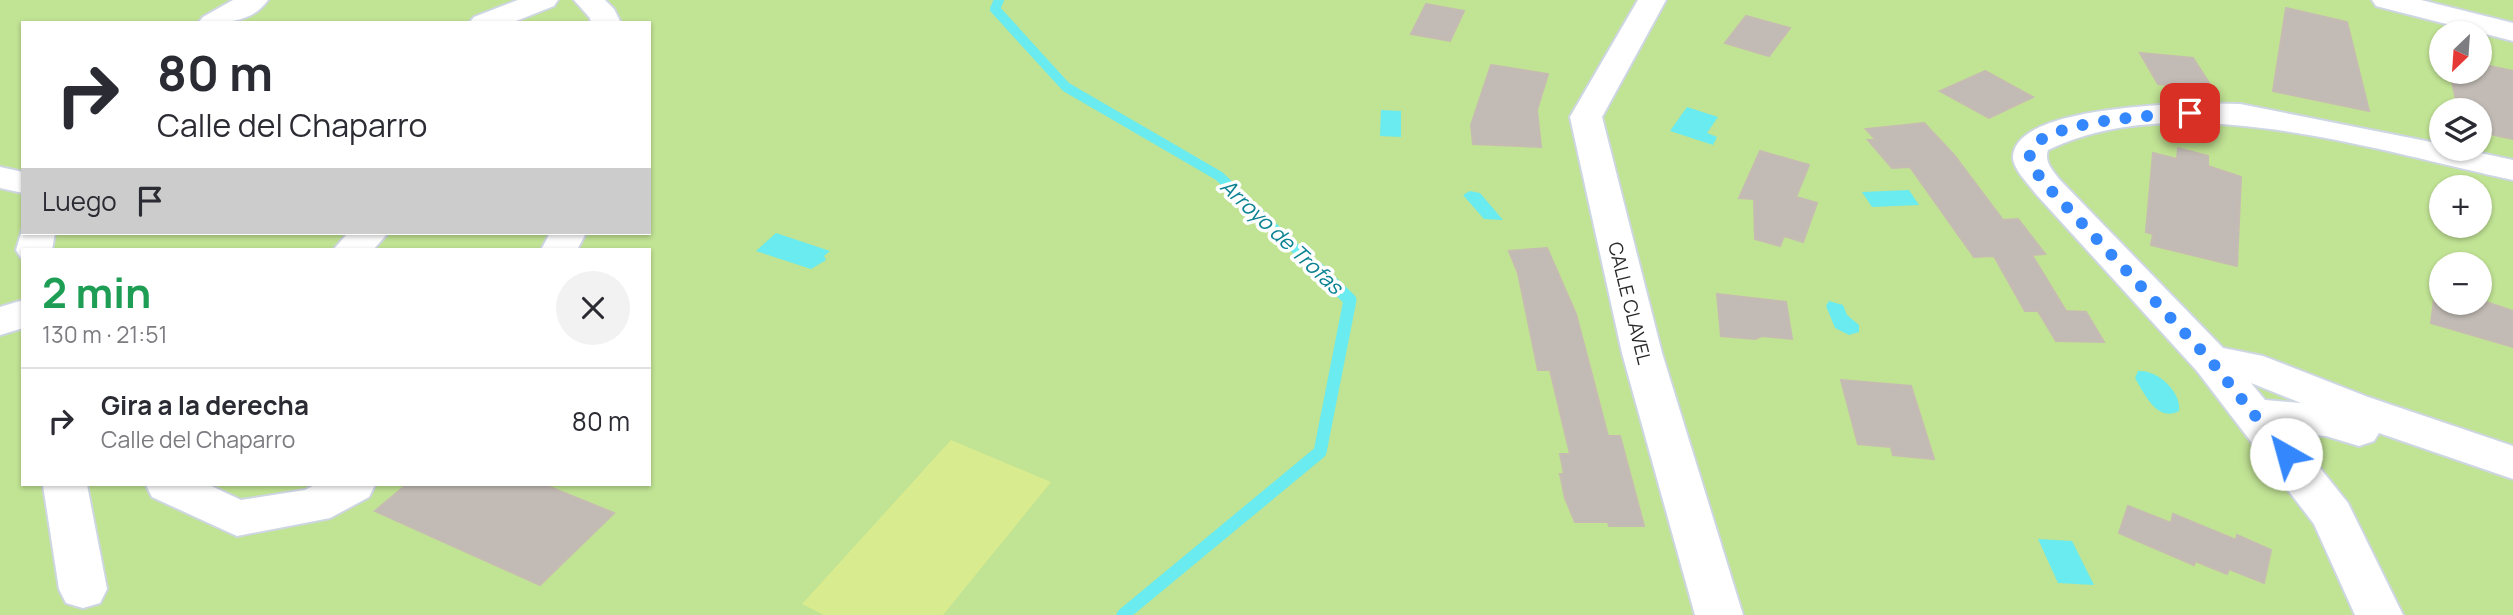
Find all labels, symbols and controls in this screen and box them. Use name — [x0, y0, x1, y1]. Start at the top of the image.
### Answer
north arrow — [2429, 21, 2492, 84]
map controls — [2429, 21, 2492, 315]
text: 80 m — [157, 39, 273, 106]
icon: right — [42, 49, 133, 140]
pin — [2160, 83, 2220, 143]
icon: arrive — [2171, 94, 2209, 132]
button: layers — [2429, 98, 2492, 161]
text: Calle del Chaparro — [157, 103, 427, 147]
water label: Arroyo de Trofas — [1215, 172, 1351, 301]
button: + — [2429, 175, 2492, 238]
icon: arrive — [131, 182, 169, 220]
text: Luego — [42, 183, 117, 219]
street label: CALLE CLAVEL — [1602, 239, 1658, 367]
button: − — [2429, 252, 2492, 315]
text: 2 min — [42, 263, 151, 321]
button: close — [556, 271, 630, 345]
text: 130 m · 21:51 — [42, 318, 167, 350]
text: Gira a la derecha — [101, 387, 309, 423]
icon: right — [42, 402, 80, 440]
text: 80 m — [572, 403, 630, 439]
position arrow — [2249, 417, 2323, 491]
text: Calle del Chaparro — [101, 423, 295, 455]

